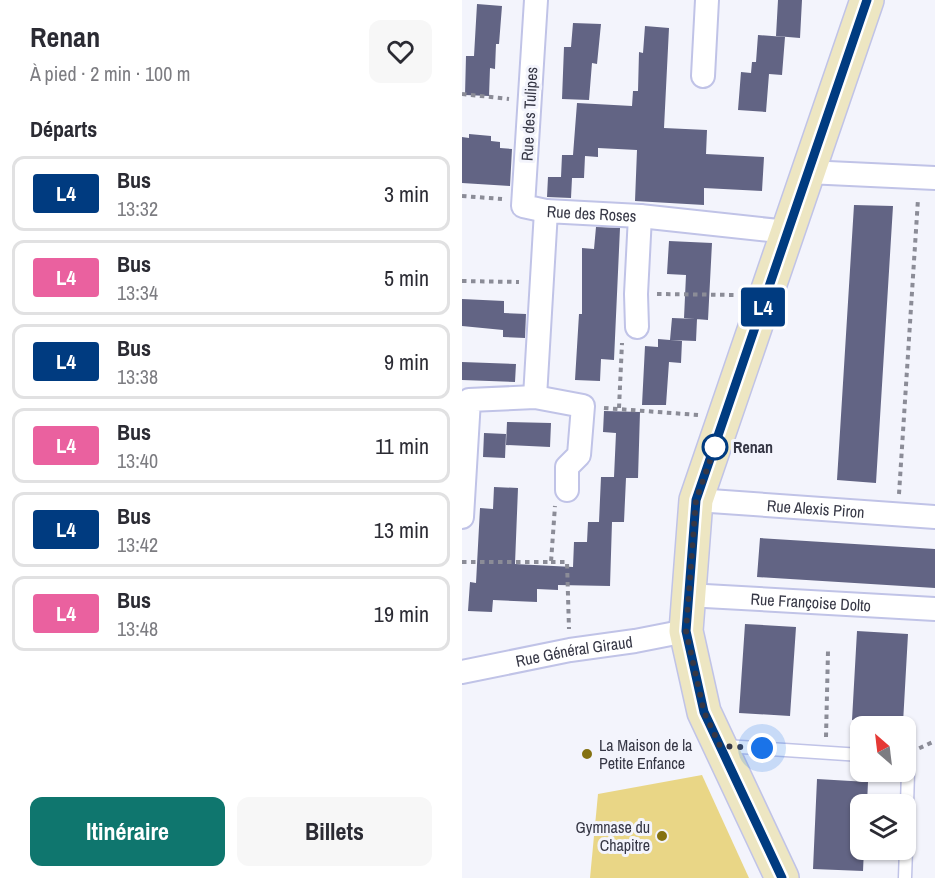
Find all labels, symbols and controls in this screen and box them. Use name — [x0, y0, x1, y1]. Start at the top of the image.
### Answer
text: Renan — [30, 18, 100, 56]
button: heart — [369, 20, 432, 83]
text: À pied · 2 min · 100 m — [30, 60, 190, 87]
street label: Rue des Tulipes — [516, 66, 542, 162]
text: Départs — [30, 114, 97, 144]
text: Bus — [117, 165, 151, 195]
text: L4 — [56, 179, 76, 208]
text: 3 min — [384, 179, 429, 209]
text: 13:32 — [117, 195, 158, 222]
street label: Rue des Roses — [546, 200, 637, 227]
text: Bus — [117, 249, 151, 279]
text: L4 — [56, 263, 76, 292]
text: 5 min — [384, 263, 429, 293]
text: 13:34 — [117, 279, 158, 306]
line badge: L4 — [736, 288, 790, 326]
text: L4 — [753, 293, 773, 322]
text: Bus — [117, 333, 151, 363]
text: L4 — [56, 347, 76, 376]
text: 9 min — [384, 347, 429, 377]
text: 13:38 — [117, 363, 158, 390]
text: Bus — [117, 417, 151, 447]
text: L4 — [56, 431, 76, 460]
text: 11 min — [375, 431, 429, 461]
marker: Renan — [702, 434, 728, 460]
place label: Renan — [733, 436, 773, 458]
text: 13:40 — [117, 447, 158, 474]
street label: Rue Alexis Piron — [766, 494, 865, 523]
text: Bus — [117, 501, 151, 531]
text: L4 — [56, 515, 76, 544]
text: 13 min — [374, 515, 429, 545]
text: 13:42 — [117, 531, 158, 558]
text: Bus — [117, 585, 151, 615]
street label: Rue Françoise Dolto — [750, 588, 872, 616]
text: L4 — [56, 599, 76, 628]
text: 19 min — [374, 599, 429, 629]
text: 13:48 — [117, 615, 158, 642]
street label: Rue Général Giraud — [514, 630, 634, 672]
north arrow — [850, 716, 916, 782]
map controls — [850, 716, 916, 860]
your location — [747, 733, 777, 763]
place label: La Maison de la Petite Enfance — [599, 734, 693, 774]
marker: La Maison de la Petite Enfance — [580, 747, 594, 761]
button: layers — [850, 794, 916, 860]
button: Itinéraire — [30, 797, 225, 866]
button: Billets — [237, 797, 432, 866]
place label: Gymnase du Chapitre — [576, 816, 650, 856]
marker: Gymnase du Chapitre — [655, 829, 669, 843]

